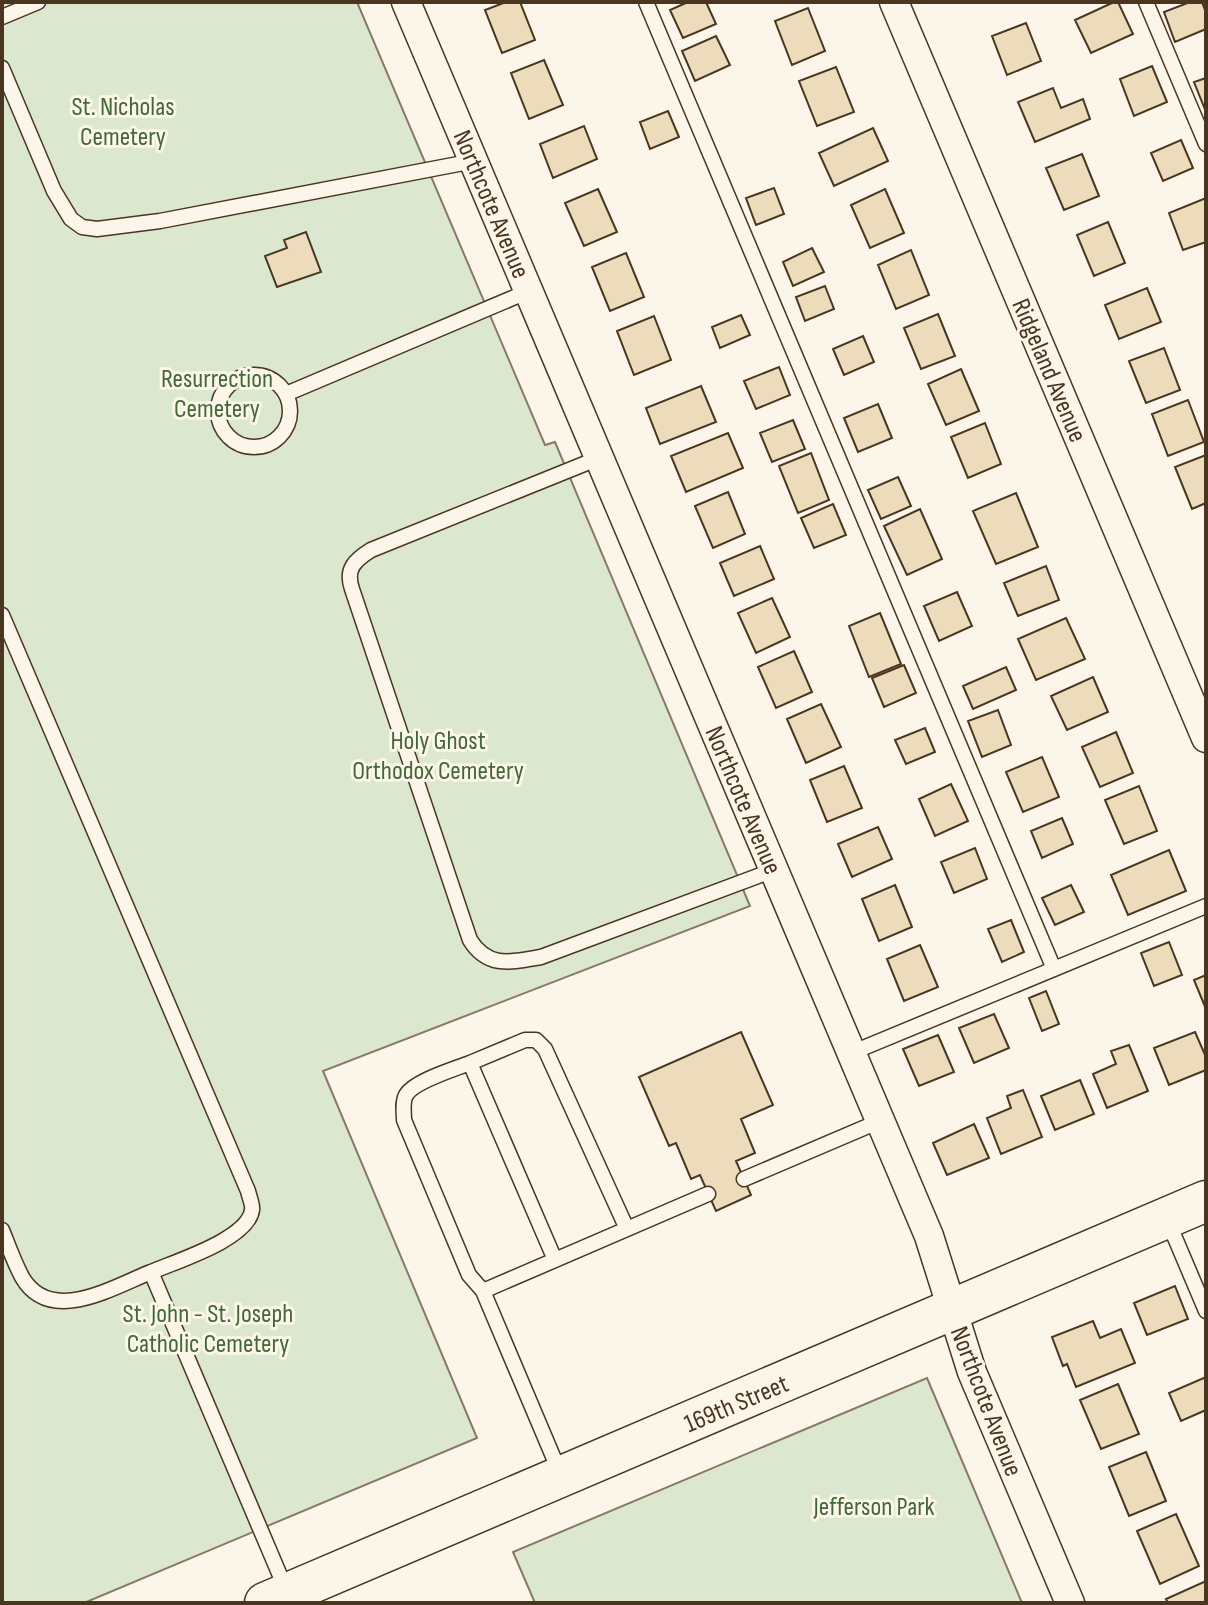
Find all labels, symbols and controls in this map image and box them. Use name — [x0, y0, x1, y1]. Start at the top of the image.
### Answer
park label: St. Nicholas Cemetery — [71, 92, 175, 153]
street label: Northcote Avenue — [446, 126, 536, 283]
street label: Ridgeland Avenue — [1004, 294, 1093, 447]
park label: Resurrection Cemetery — [161, 364, 273, 425]
street label: Northcote Avenue — [698, 722, 788, 879]
park label: Holy Ghost Orthodox Cemetery — [352, 726, 524, 787]
park label: St. John - St. Joseph Catholic Cemetery — [123, 1299, 293, 1360]
street label: Northcote Avenue — [943, 1322, 1028, 1481]
street label: 169th Street — [680, 1369, 793, 1440]
park label: Jefferson Park — [812, 1492, 935, 1523]

